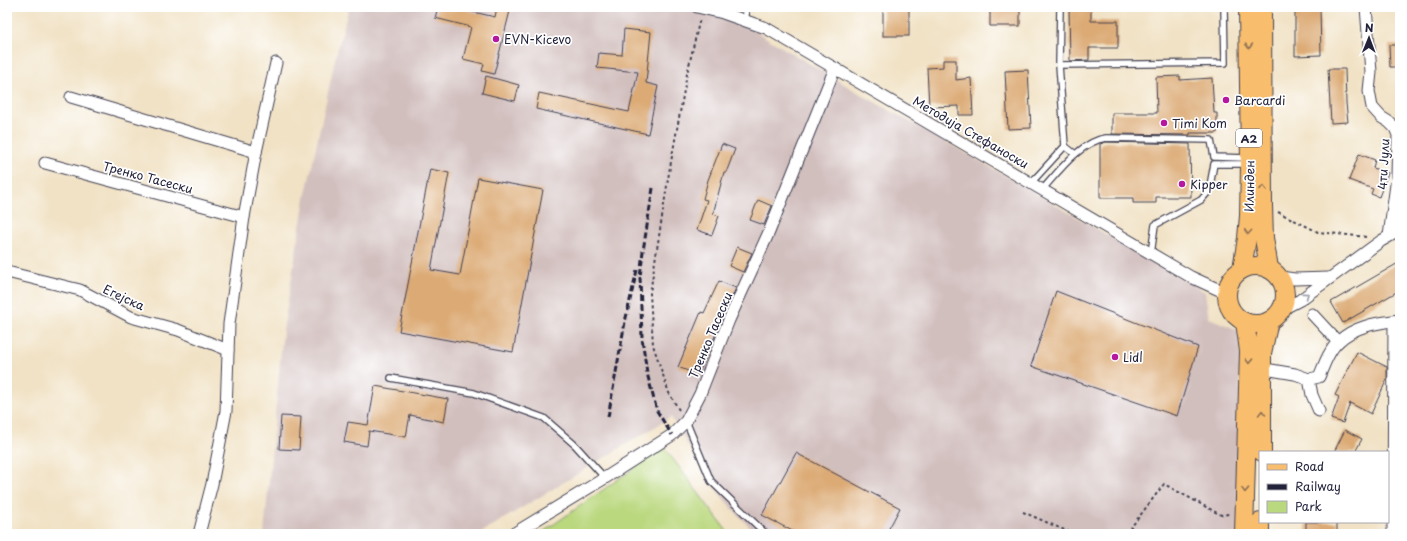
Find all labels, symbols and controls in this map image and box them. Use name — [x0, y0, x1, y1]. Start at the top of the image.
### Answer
north arrow — [1349, 18, 1389, 58]
text: N — [1365, 19, 1374, 36]
place label: EVN-Kicevo — [504, 30, 572, 48]
marker: EVN-Kicevo — [491, 34, 501, 44]
one-way arrow — [1245, 43, 1253, 49]
street label: Методија Стефаноски — [910, 91, 1032, 173]
place label: Barcardi — [1234, 91, 1285, 109]
marker: Barcardi — [1221, 95, 1231, 105]
place label: Timi Kom — [1172, 114, 1227, 132]
marker: Timi Kom — [1159, 118, 1169, 128]
road number: A2 — [1236, 129, 1262, 147]
street label: 4ти Јули — [1373, 138, 1393, 190]
street label: Тренко Тасески — [101, 156, 195, 198]
street label: Илинден — [1240, 160, 1258, 212]
place label: Kipper — [1190, 175, 1228, 193]
marker: Kipper — [1177, 179, 1187, 189]
one-way arrow — [1258, 185, 1267, 191]
one-way arrow — [1243, 229, 1252, 235]
street label: Егејска — [100, 280, 148, 315]
street label: Тренко Тасески — [684, 289, 736, 381]
one-way arrow — [1301, 293, 1308, 300]
place label: Lidl — [1123, 348, 1143, 366]
marker: Lidl — [1110, 352, 1120, 362]
one-way arrow — [1244, 358, 1253, 364]
one-way arrow — [1258, 410, 1266, 416]
legend — [1259, 451, 1389, 523]
text: Road — [1295, 457, 1324, 475]
text: Railway — [1295, 477, 1341, 495]
one-way arrow — [1240, 487, 1249, 493]
text: Park — [1295, 497, 1322, 515]

